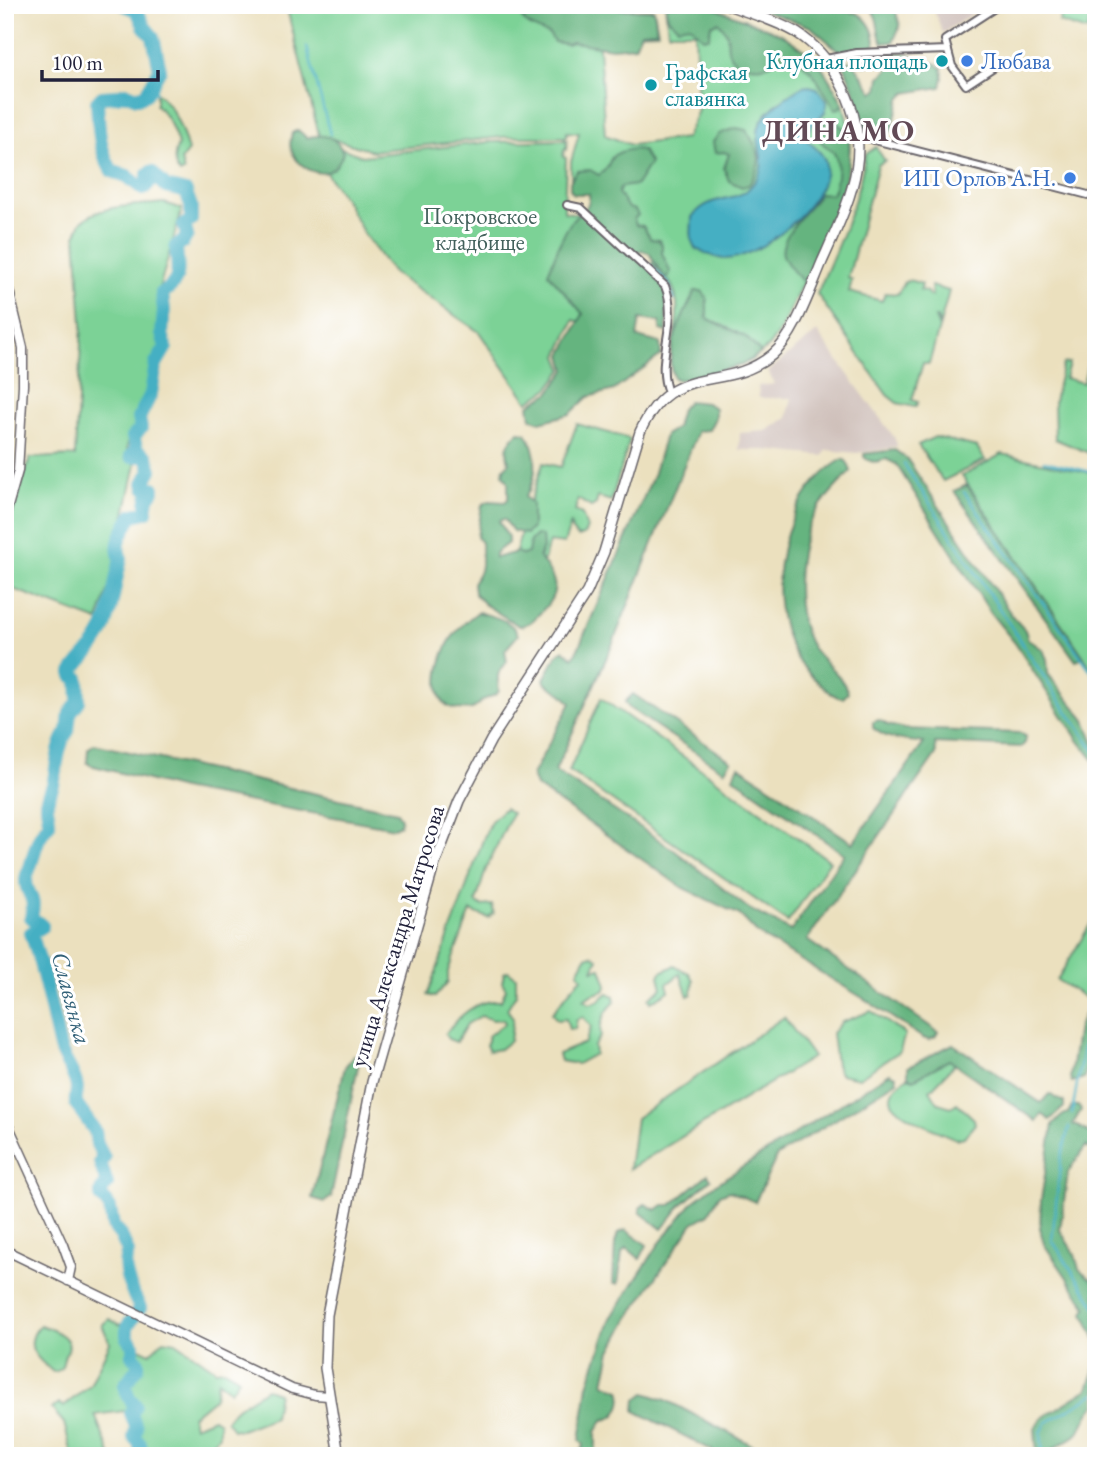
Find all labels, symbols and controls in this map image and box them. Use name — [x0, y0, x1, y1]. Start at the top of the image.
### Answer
scale bar — [42, 38, 158, 82]
place label: Клубная площадь — [766, 46, 928, 76]
place label: Любава — [981, 46, 1052, 76]
text: 100 m — [52, 49, 103, 76]
marker: Клубная площадь — [934, 53, 950, 69]
marker: Любава — [959, 53, 975, 69]
place label: Графская славянка — [665, 57, 748, 113]
marker: Графская славянка — [643, 77, 659, 93]
district label: ДИНАМО — [762, 111, 916, 150]
place label: ИП Орлов А.Н. — [903, 163, 1056, 193]
marker: ИП Орлов А.Н. — [1062, 170, 1078, 186]
park label: Покровское кладбище — [423, 201, 537, 257]
street label: улица Александра Матросова — [343, 801, 451, 1070]
water label: Славянка — [45, 948, 99, 1048]

